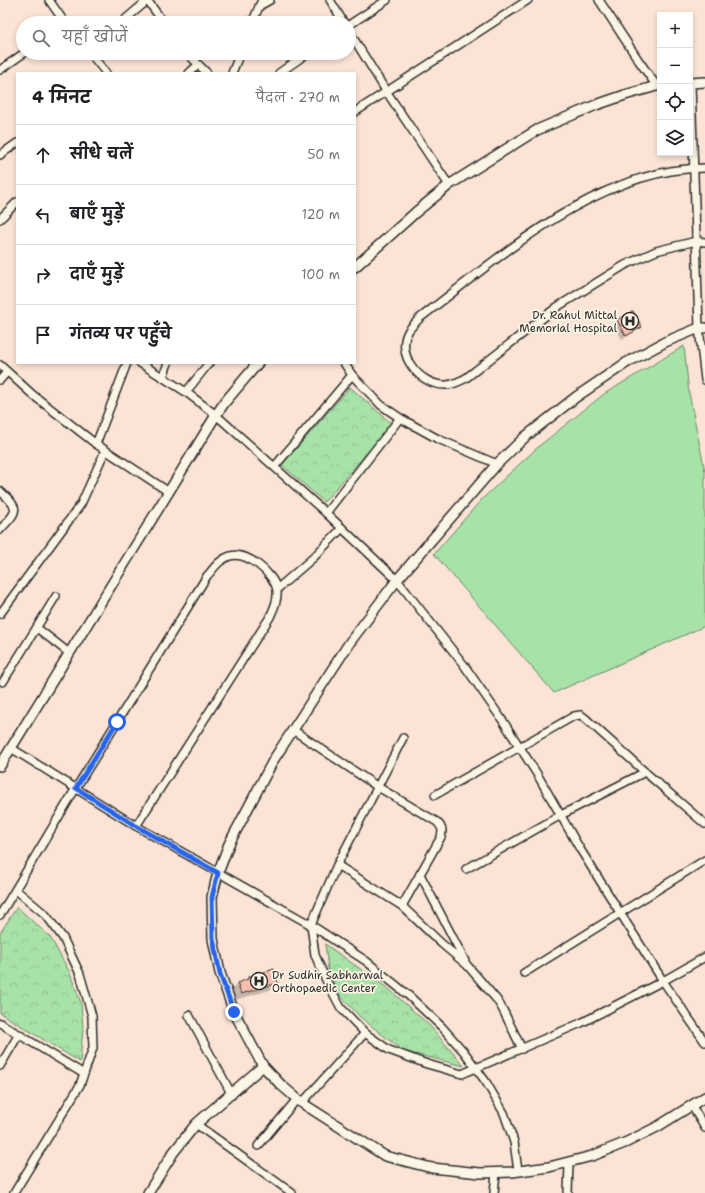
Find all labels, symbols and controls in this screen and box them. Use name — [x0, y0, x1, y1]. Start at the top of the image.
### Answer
map controls — [657, 12, 693, 156]
button: + — [657, 12, 693, 48]
search box — [16, 16, 356, 60]
icon: search — [30, 27, 52, 49]
text: यहाँ खोजें — [62, 27, 128, 47]
button: − — [657, 48, 693, 84]
button: locate — [657, 84, 693, 120]
text: 4 मिनट — [32, 86, 91, 108]
text: पैदल · 270 m — [256, 89, 340, 106]
button: layers — [657, 120, 693, 156]
icon: ahead — [32, 144, 54, 166]
text: सीधे चलें — [70, 144, 133, 164]
text: 50 m — [307, 146, 340, 163]
icon: left — [32, 204, 54, 226]
text: बाएँ मुड़ें — [70, 204, 124, 224]
text: 120 m — [302, 206, 340, 223]
icon: right — [32, 264, 54, 286]
text: दाएँ मुड़ें — [70, 264, 124, 284]
text: 100 m — [301, 266, 340, 283]
place label: Dr. Rahul Mittal Memorial Hospital — [519, 308, 618, 336]
hospital icon: Dr. Rahul Mittal Memorial Hospital — [620, 311, 640, 331]
icon: arrive — [32, 324, 54, 346]
text: गंतव्य पर पहुँचे — [70, 324, 172, 344]
route start — [108, 713, 126, 731]
place label: Dr Sudhir Sabharwal Orthopaedic Center — [272, 968, 384, 996]
hospital icon: Dr Sudhir Sabharwal Orthopaedic Center — [249, 971, 269, 991]
route end — [225, 1003, 243, 1021]

